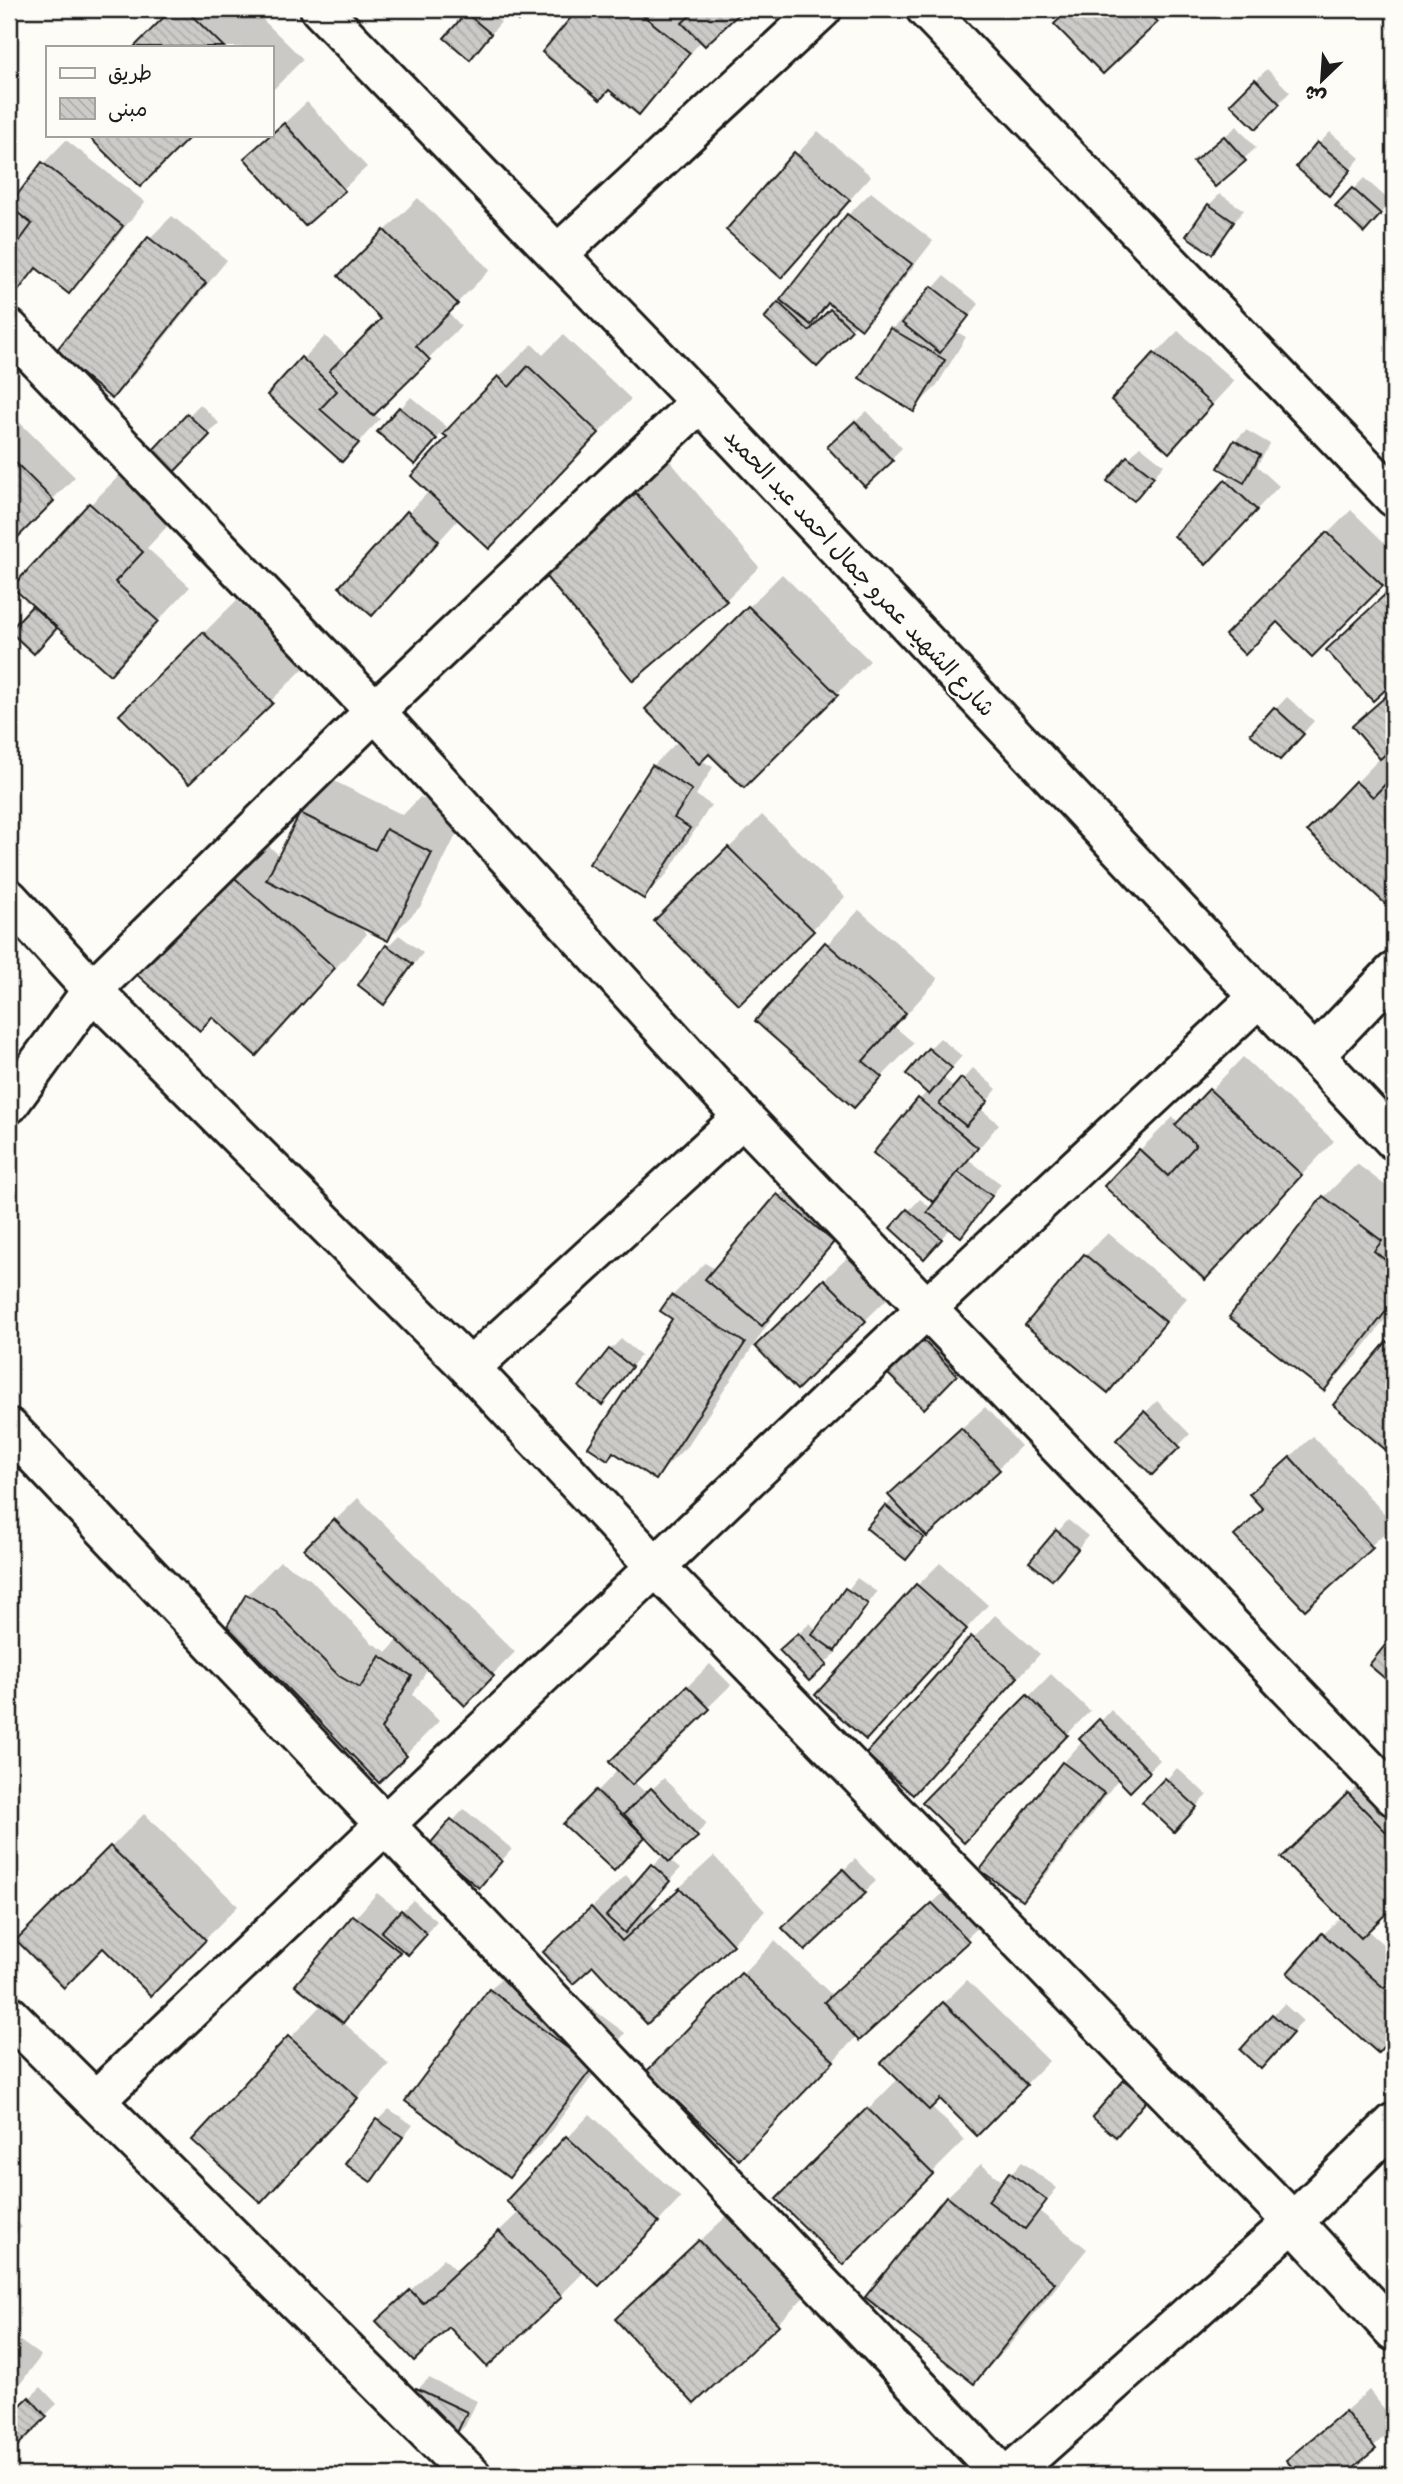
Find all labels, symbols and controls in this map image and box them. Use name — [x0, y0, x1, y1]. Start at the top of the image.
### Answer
legend — [46, 46, 273, 136]
north arrow — [1288, 46, 1358, 116]
text: طريق — [108, 58, 152, 87]
text: ش — [1300, 79, 1330, 112]
text: مبنى — [108, 94, 147, 123]
street label: شارع الشهيد عمرو جمال احمد عبد الحميد — [717, 421, 1003, 723]

